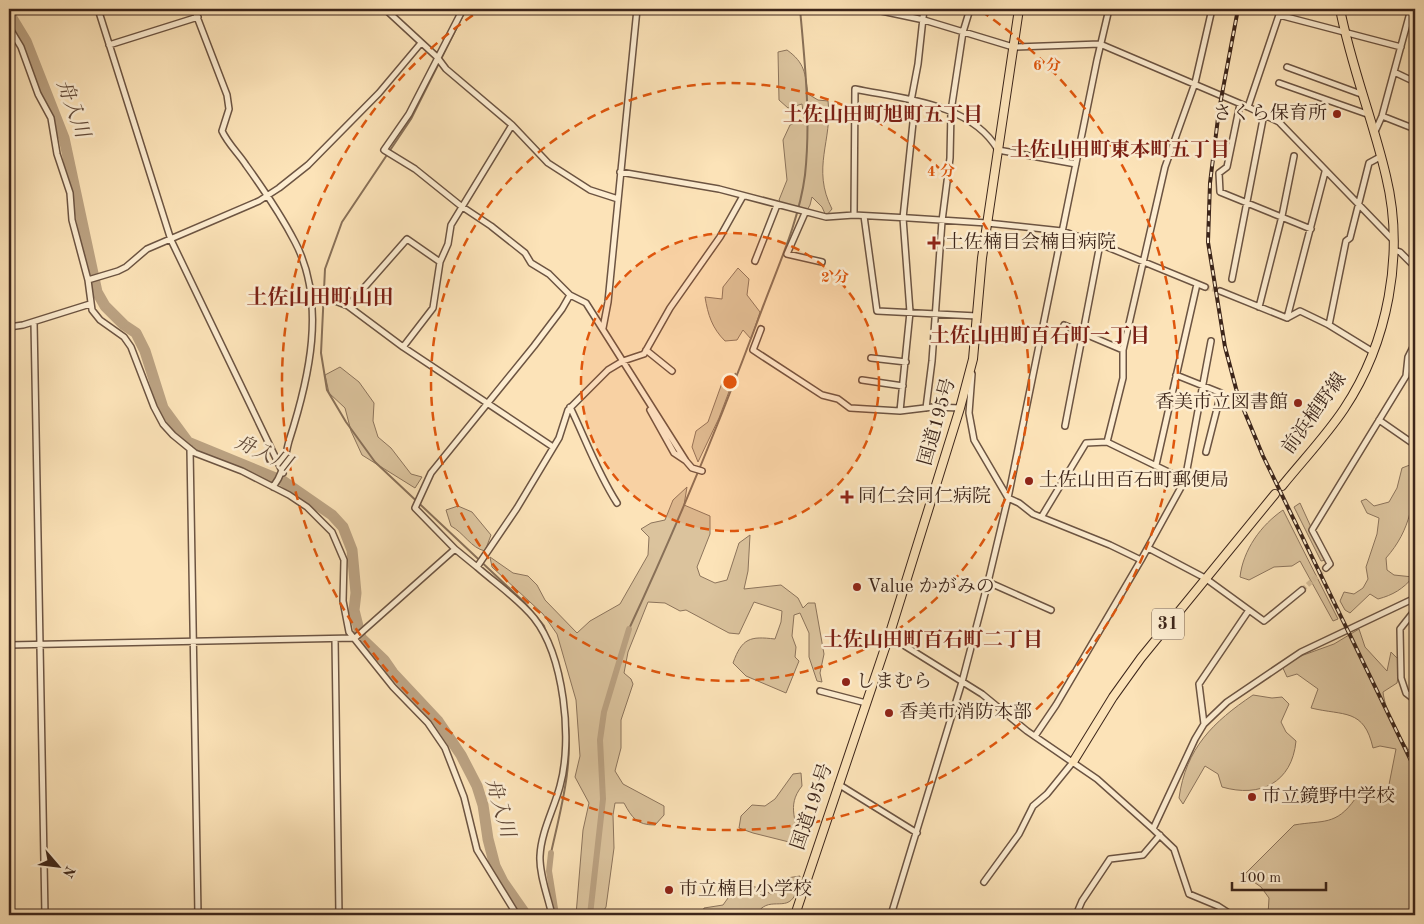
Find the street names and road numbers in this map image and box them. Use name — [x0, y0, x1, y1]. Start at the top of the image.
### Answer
street label: 前浜植野線 — [1278, 369, 1351, 458]
street label: 国道195号 — [915, 376, 960, 468]
road number: 31 — [1152, 608, 1184, 640]
street label: 国道195号 — [787, 761, 837, 853]

